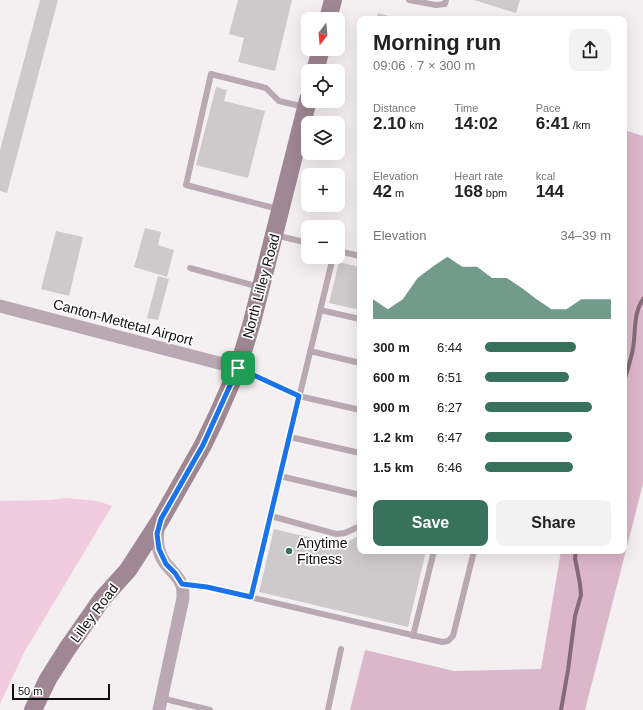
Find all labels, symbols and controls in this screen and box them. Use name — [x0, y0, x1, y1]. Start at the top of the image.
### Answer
north arrow — [301, 12, 345, 56]
map controls — [301, 12, 345, 264]
button: share — [569, 29, 611, 71]
text: Morning run — [373, 30, 501, 55]
text: 09:06 · 7 × 300 m — [373, 58, 475, 73]
button: locate — [301, 64, 345, 108]
text: Distance — [373, 102, 416, 114]
text: Time — [454, 102, 478, 114]
text: Pace — [536, 102, 561, 114]
text: 2.10 — [373, 114, 406, 133]
text: 14:02 — [454, 114, 498, 133]
text: 6:41 — [536, 114, 570, 133]
button: layers — [301, 116, 345, 160]
text: km — [406, 119, 424, 131]
text: /km — [570, 119, 590, 131]
button: + — [301, 168, 345, 212]
text: Elevation — [373, 170, 418, 182]
text: Heart rate — [454, 170, 503, 182]
text: kcal — [536, 170, 555, 182]
text: 42 — [373, 182, 392, 201]
text: 168 — [454, 182, 483, 201]
text: 144 — [536, 182, 564, 201]
text: m — [392, 187, 404, 199]
text: bpm — [483, 187, 507, 199]
button: − — [301, 220, 345, 264]
text: Elevation — [373, 228, 426, 243]
text: 34–39 m — [560, 228, 611, 243]
street label: North Lilley Road — [239, 232, 283, 340]
street label: Canton-Mettetal Airport — [51, 296, 195, 348]
text: 300 m — [373, 340, 410, 355]
text: 6:44 — [437, 340, 462, 355]
pin — [221, 351, 255, 385]
icon: arrive — [227, 357, 249, 379]
text: 600 m — [373, 370, 410, 385]
text: 6:51 — [437, 370, 462, 385]
text: 900 m — [373, 400, 410, 415]
text: 6:27 — [437, 400, 462, 415]
text: 1.2 km — [373, 430, 413, 445]
text: 6:47 — [437, 430, 462, 445]
text: 1.5 km — [373, 460, 413, 475]
text: 6:46 — [437, 460, 462, 475]
button: Save — [373, 500, 488, 546]
button: Share — [496, 500, 611, 546]
place label: Anytime Fitness — [297, 535, 348, 567]
marker: Anytime Fitness — [284, 546, 294, 556]
street label: Lilley Road — [67, 581, 121, 645]
scale bar — [12, 682, 110, 701]
text: 50 m — [18, 685, 42, 697]

